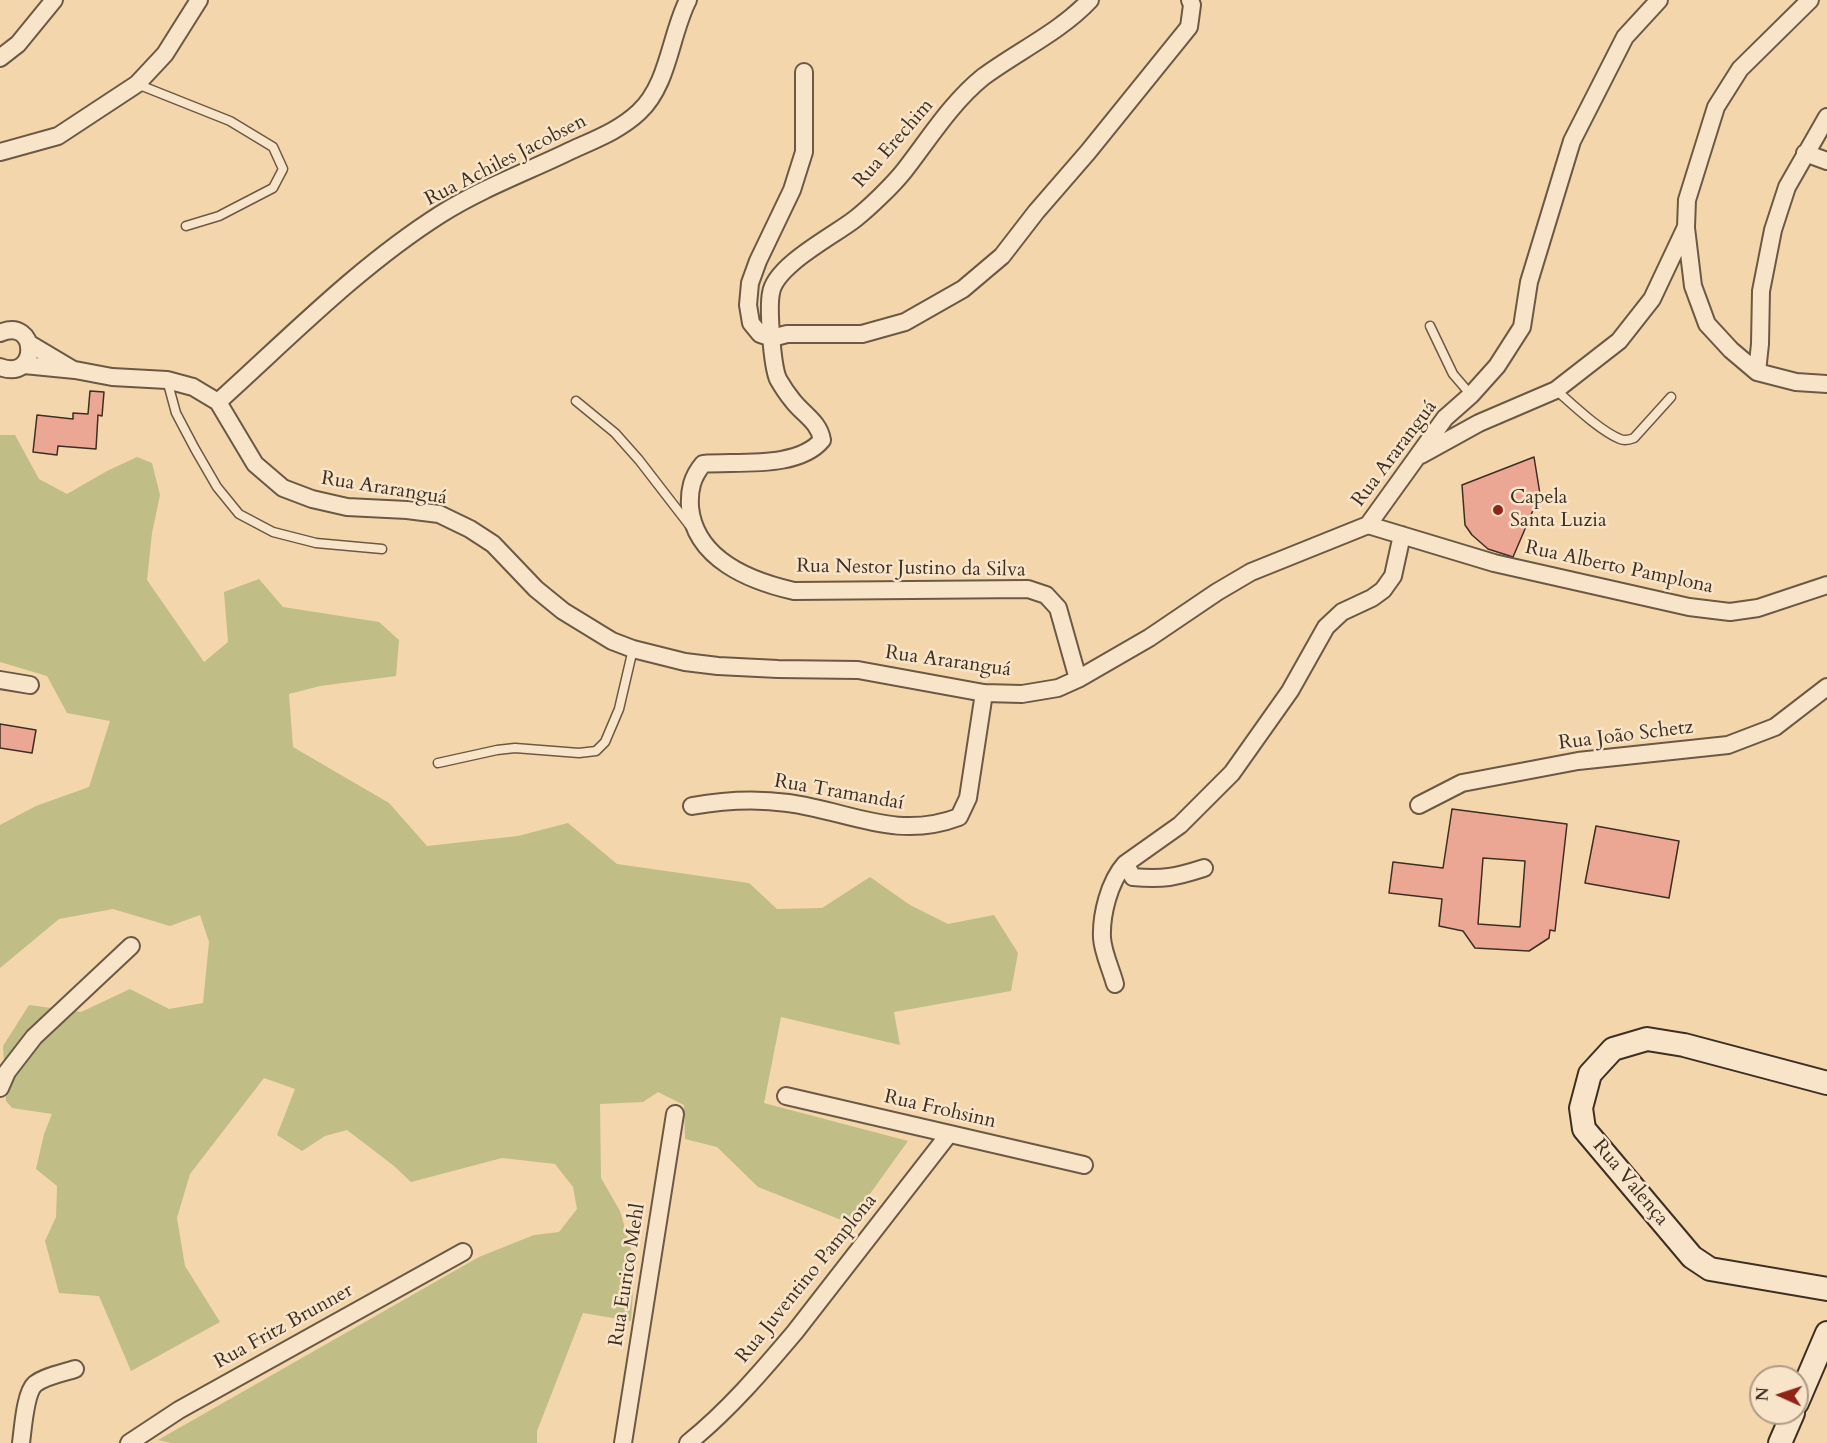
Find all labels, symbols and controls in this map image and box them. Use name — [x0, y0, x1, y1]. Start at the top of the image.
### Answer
street label: Rua Erechim — [849, 95, 939, 193]
street label: Rua Achiles Jacobsen — [421, 110, 591, 212]
street label: Rua Araranguá — [1347, 396, 1443, 512]
street label: Rua Araranguá — [319, 467, 449, 511]
place label: Capela Santa Luzia — [1510, 486, 1607, 533]
marker: Capela Santa Luzia — [1491, 503, 1505, 517]
street label: Rua Alberto Pamplona — [1523, 536, 1715, 600]
street label: Rua Nestor Justino da Silva — [796, 555, 1026, 583]
street label: Rua Araranguá — [883, 641, 1013, 683]
street label: Rua João Schetz — [1557, 716, 1695, 756]
street label: Rua Tramandaí — [772, 770, 906, 816]
street label: Rua Frohsinn — [882, 1085, 998, 1135]
street label: Rua Valença — [1587, 1135, 1673, 1231]
street label: Rua Juventino Pamplona — [731, 1190, 883, 1368]
street label: Rua Eurico Mehl — [605, 1202, 651, 1348]
street label: Rua Fritz Brunner — [211, 1279, 357, 1375]
north arrow — [1749, 1365, 1809, 1425]
text: N — [1752, 1387, 1774, 1402]

